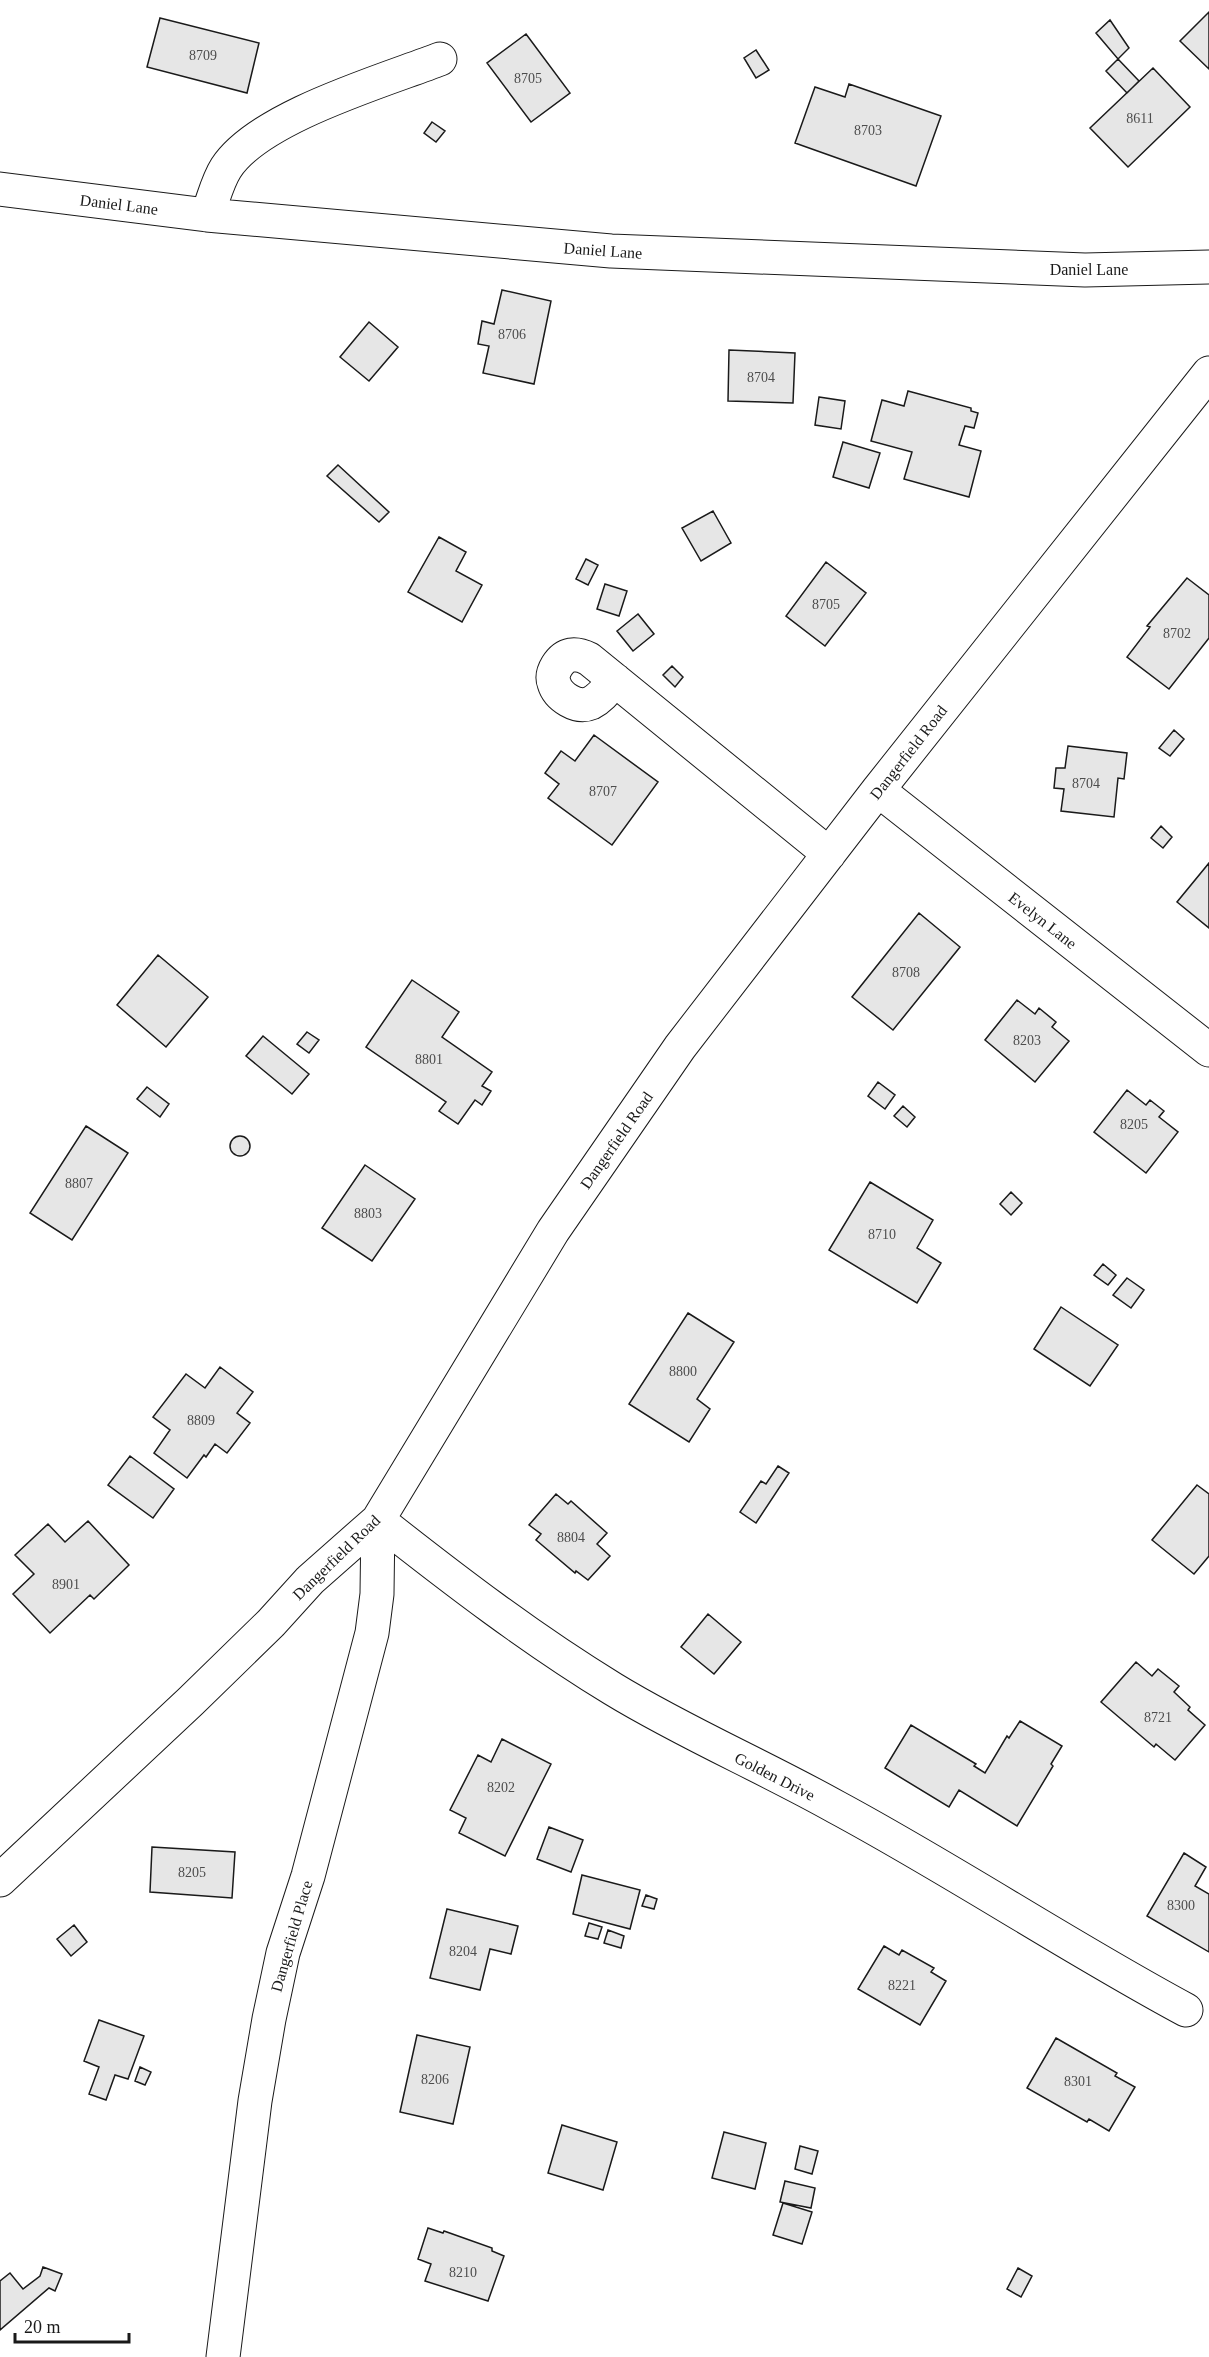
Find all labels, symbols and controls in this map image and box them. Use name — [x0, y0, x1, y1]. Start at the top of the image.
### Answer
house number: 8709 — [189, 48, 217, 63]
house number: 8705 — [514, 71, 542, 86]
house number: 8611 — [1126, 111, 1154, 126]
house number: 8703 — [854, 123, 882, 138]
street label: Daniel Lane — [79, 191, 159, 218]
street label: Daniel Lane — [563, 239, 643, 262]
street label: Daniel Lane — [1050, 261, 1128, 278]
house number: 8706 — [498, 327, 526, 342]
house number: 8704 — [747, 370, 775, 385]
house number: 8705 — [812, 597, 840, 612]
house number: 8702 — [1163, 626, 1191, 641]
street label: Dangerfield Road — [867, 702, 951, 803]
house number: 8704 — [1072, 776, 1100, 791]
house number: 8707 — [589, 784, 617, 799]
street label: Evelyn Lane — [1005, 889, 1080, 953]
house number: 8708 — [892, 965, 920, 980]
house number: 8203 — [1013, 1033, 1041, 1048]
house number: 8801 — [415, 1052, 443, 1067]
street label: Dangerfield Road — [577, 1089, 657, 1193]
house number: 8205 — [1120, 1117, 1148, 1132]
house number: 8807 — [65, 1176, 93, 1191]
house number: 8803 — [354, 1206, 382, 1221]
house number: 8710 — [868, 1227, 896, 1242]
house number: 8800 — [669, 1364, 697, 1379]
house number: 8809 — [187, 1413, 215, 1428]
street label: Dangerfield Road — [289, 1512, 384, 1604]
house number: 8804 — [557, 1530, 585, 1545]
house number: 8901 — [52, 1577, 80, 1592]
house number: 8721 — [1144, 1710, 1172, 1725]
street label: Golden Drive — [732, 1749, 818, 1804]
house number: 8202 — [487, 1780, 515, 1795]
house number: 8205 — [178, 1865, 206, 1880]
street label: Dangerfield Place — [267, 1878, 316, 1994]
house number: 8300 — [1167, 1898, 1195, 1913]
house number: 8204 — [449, 1944, 477, 1959]
house number: 8221 — [888, 1978, 916, 1993]
house number: 8206 — [421, 2072, 449, 2087]
house number: 8301 — [1064, 2074, 1092, 2089]
house number: 8210 — [449, 2265, 477, 2280]
scale bar — [15, 2306, 129, 2344]
text: 20 m — [24, 2317, 61, 2337]

